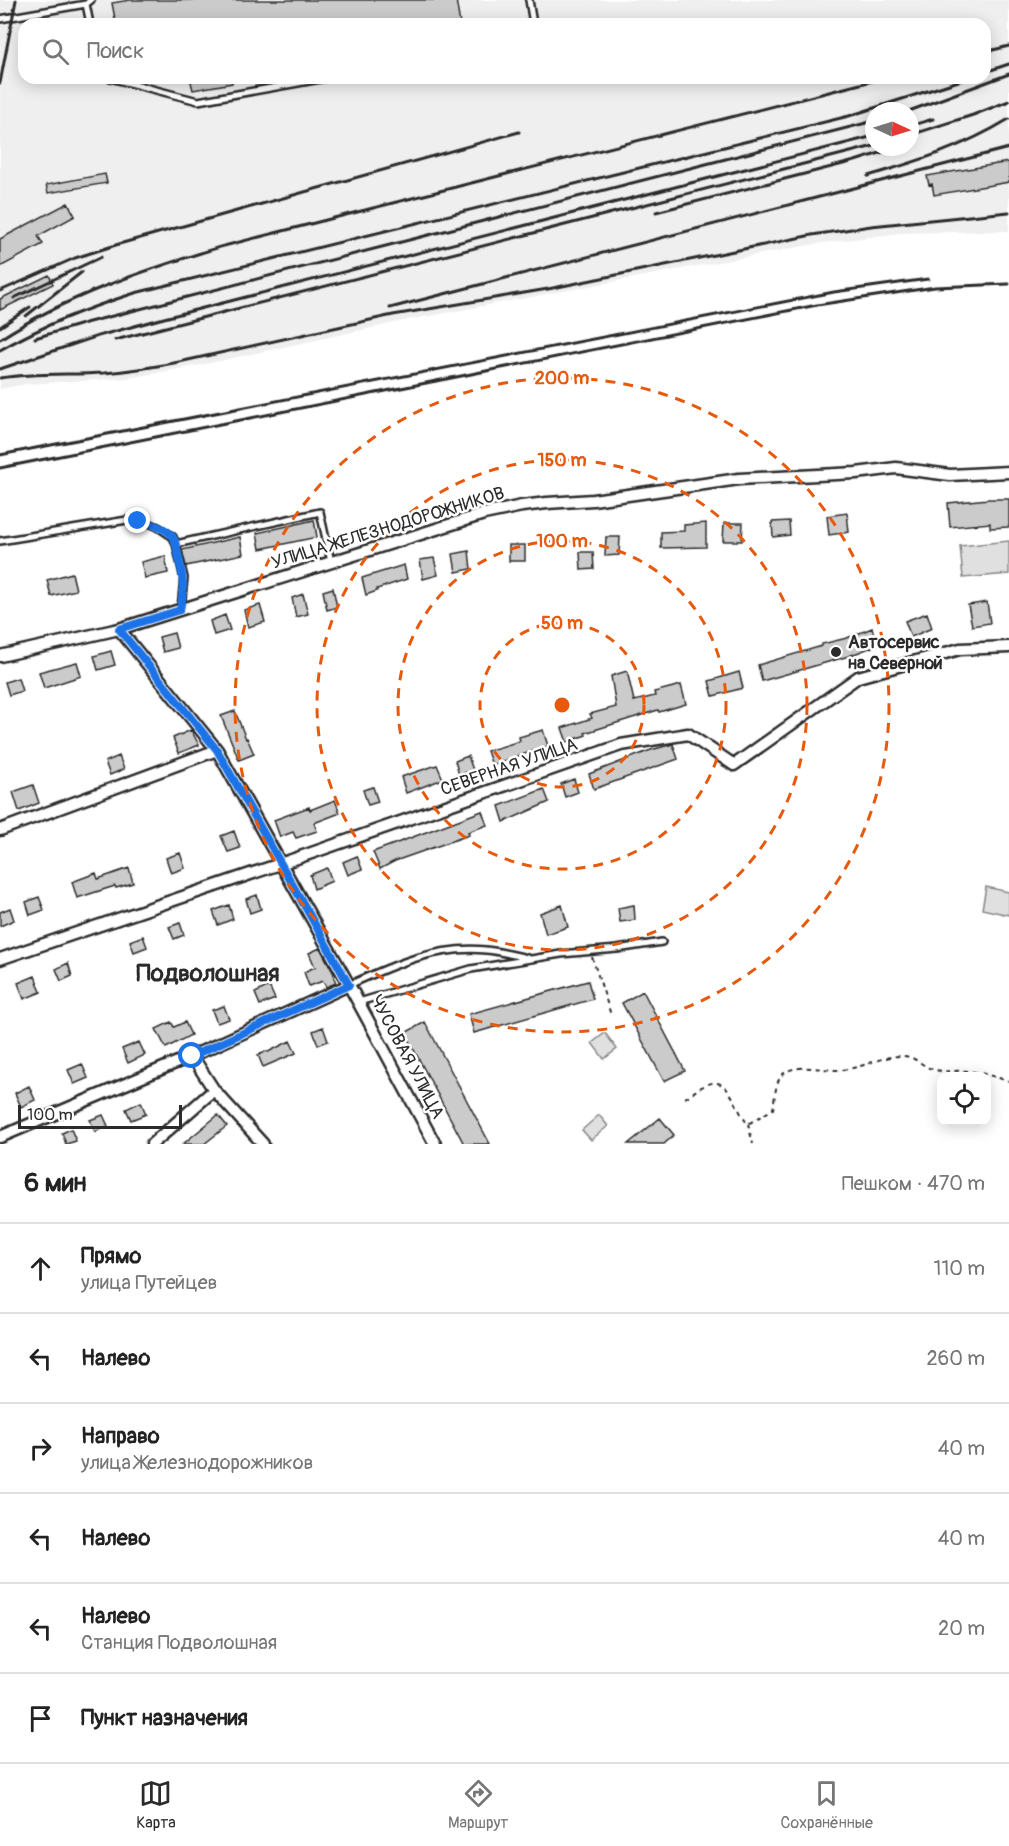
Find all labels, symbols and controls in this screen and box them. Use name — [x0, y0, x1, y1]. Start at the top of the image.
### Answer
search box — [18, 18, 991, 84]
icon: search — [39, 35, 72, 68]
text: Поиск — [87, 37, 144, 65]
north arrow — [865, 102, 919, 156]
text: 200 m — [535, 367, 589, 390]
text: 150 m — [538, 449, 587, 472]
street label: УЛИЦА ЖЕЛЕЗНОДОРОЖНИКОВ — [269, 482, 507, 574]
route end — [124, 507, 150, 533]
text: 100 m — [536, 530, 588, 553]
text: 50 m — [541, 612, 583, 635]
place label: Автосервис на Северной — [848, 631, 943, 675]
marker: Автосервис на Северной — [829, 645, 843, 659]
centre of rings — [552, 695, 572, 715]
street label: СЕВЕРНАЯ УЛИЦА — [438, 733, 581, 801]
district label: Подволошная — [136, 959, 280, 988]
street label: ЧУСОВАЯ УЛИЦА — [365, 991, 450, 1123]
route start — [178, 1042, 204, 1068]
map controls — [937, 1072, 991, 1126]
button: locate — [937, 1072, 991, 1126]
scale bar — [18, 1102, 182, 1130]
text: 100 m — [27, 1105, 73, 1125]
text: 6 мин — [24, 1167, 86, 1199]
text: Пешком · 470 m — [842, 1171, 985, 1196]
text: Прямо — [81, 1242, 141, 1270]
icon: ahead — [24, 1252, 57, 1285]
text: 110 m — [934, 1256, 985, 1281]
text: улица Путейцев — [81, 1270, 217, 1295]
icon: left — [24, 1342, 57, 1375]
text: Налево — [81, 1344, 150, 1372]
text: 260 m — [926, 1346, 985, 1371]
text: Направо — [81, 1422, 160, 1450]
icon: right — [24, 1432, 57, 1465]
text: 40 m — [938, 1436, 985, 1461]
text: улица Железнодорожников — [81, 1450, 313, 1475]
icon: left — [24, 1522, 57, 1555]
text: Налево — [81, 1524, 150, 1552]
text: 40 m — [938, 1526, 985, 1551]
text: Налево — [81, 1602, 150, 1630]
icon: left — [24, 1612, 57, 1645]
text: 20 m — [938, 1616, 985, 1641]
text: Станция Подволошная — [81, 1630, 277, 1655]
icon: arrive — [24, 1702, 57, 1735]
text: Пункт назначения — [81, 1704, 248, 1732]
tab: Карта — [136, 1777, 176, 1833]
tab: Маршрут — [448, 1777, 508, 1833]
tab: Сохранённые — [781, 1777, 873, 1833]

